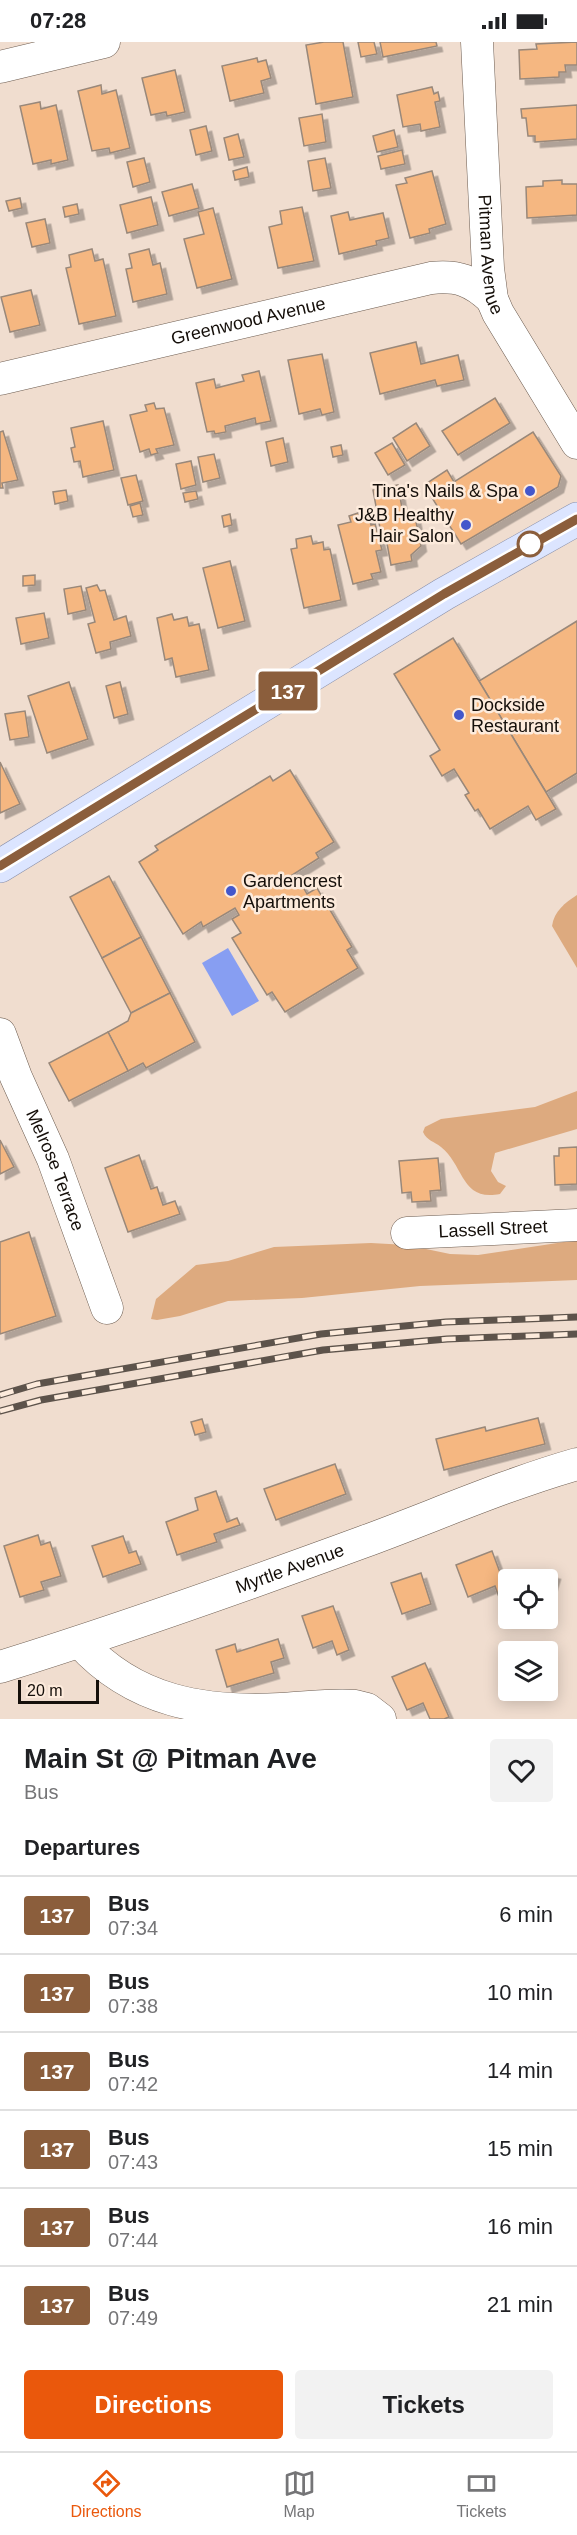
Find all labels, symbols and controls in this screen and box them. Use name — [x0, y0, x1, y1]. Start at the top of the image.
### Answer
text: 07:28 — [30, 8, 86, 33]
street label: Pitman Avenue — [474, 194, 507, 318]
street label: Greenwood Avenue — [169, 293, 327, 349]
place label: Tina's Nails & Spa — [372, 481, 519, 501]
marker: Tina's Nails & Spa — [523, 484, 537, 498]
place label: J&B Healthy Hair Salon — [355, 505, 454, 546]
marker: J&B Healthy Hair Salon — [459, 518, 473, 532]
unlabelled marker — [517, 531, 543, 557]
line badge: 137 — [254, 672, 322, 710]
text: 137 — [270, 680, 306, 703]
place label: Dockside Restaurant — [471, 695, 559, 736]
marker: Dockside Restaurant — [452, 708, 466, 722]
place label: Gardencrest Apartments — [243, 871, 342, 912]
marker: Gardencrest Apartments — [224, 884, 238, 898]
street label: Melrose Terrace — [22, 1106, 88, 1233]
street label: Lassell Street — [438, 1216, 548, 1242]
street label: Myrtle Avenue — [233, 1540, 347, 1597]
map controls — [498, 1569, 558, 1701]
button: locate — [498, 1569, 558, 1629]
button: layers — [498, 1641, 558, 1701]
scale bar — [18, 1677, 99, 1704]
text: 20 m — [27, 1682, 63, 1699]
button: heart — [490, 1739, 553, 1802]
text: Main St @ Pitman Ave — [24, 1743, 317, 1774]
text: Bus — [24, 1781, 58, 1803]
text: Departures — [24, 1835, 140, 1860]
text: Bus — [108, 1891, 150, 1916]
text: 6 min — [499, 1902, 553, 1927]
text: 137 — [39, 1904, 75, 1927]
text: 07:34 — [108, 1917, 158, 1939]
text: Bus — [108, 1969, 150, 1994]
text: 10 min — [487, 1980, 553, 2005]
text: 137 — [39, 1982, 75, 2005]
text: 07:38 — [108, 1995, 158, 2017]
text: Bus — [108, 2047, 150, 2072]
text: 14 min — [487, 2058, 553, 2083]
text: 137 — [39, 2060, 75, 2083]
text: 07:42 — [108, 2073, 158, 2095]
text: Bus — [108, 2125, 150, 2150]
text: 15 min — [487, 2136, 553, 2161]
text: 137 — [39, 2138, 75, 2161]
text: 07:43 — [108, 2151, 158, 2173]
text: Bus — [108, 2203, 150, 2228]
text: 16 min — [487, 2214, 553, 2239]
text: 137 — [39, 2216, 75, 2239]
text: 07:44 — [108, 2229, 158, 2251]
text: Bus — [108, 2281, 150, 2306]
text: 21 min — [487, 2292, 553, 2317]
text: 137 — [39, 2294, 75, 2317]
text: 07:49 — [108, 2307, 158, 2329]
button: Directions — [24, 2370, 283, 2439]
button: Tickets — [295, 2370, 553, 2439]
tab: Directions — [70, 2467, 142, 2521]
tab: Map — [283, 2467, 316, 2521]
tab: Tickets — [456, 2467, 507, 2521]

